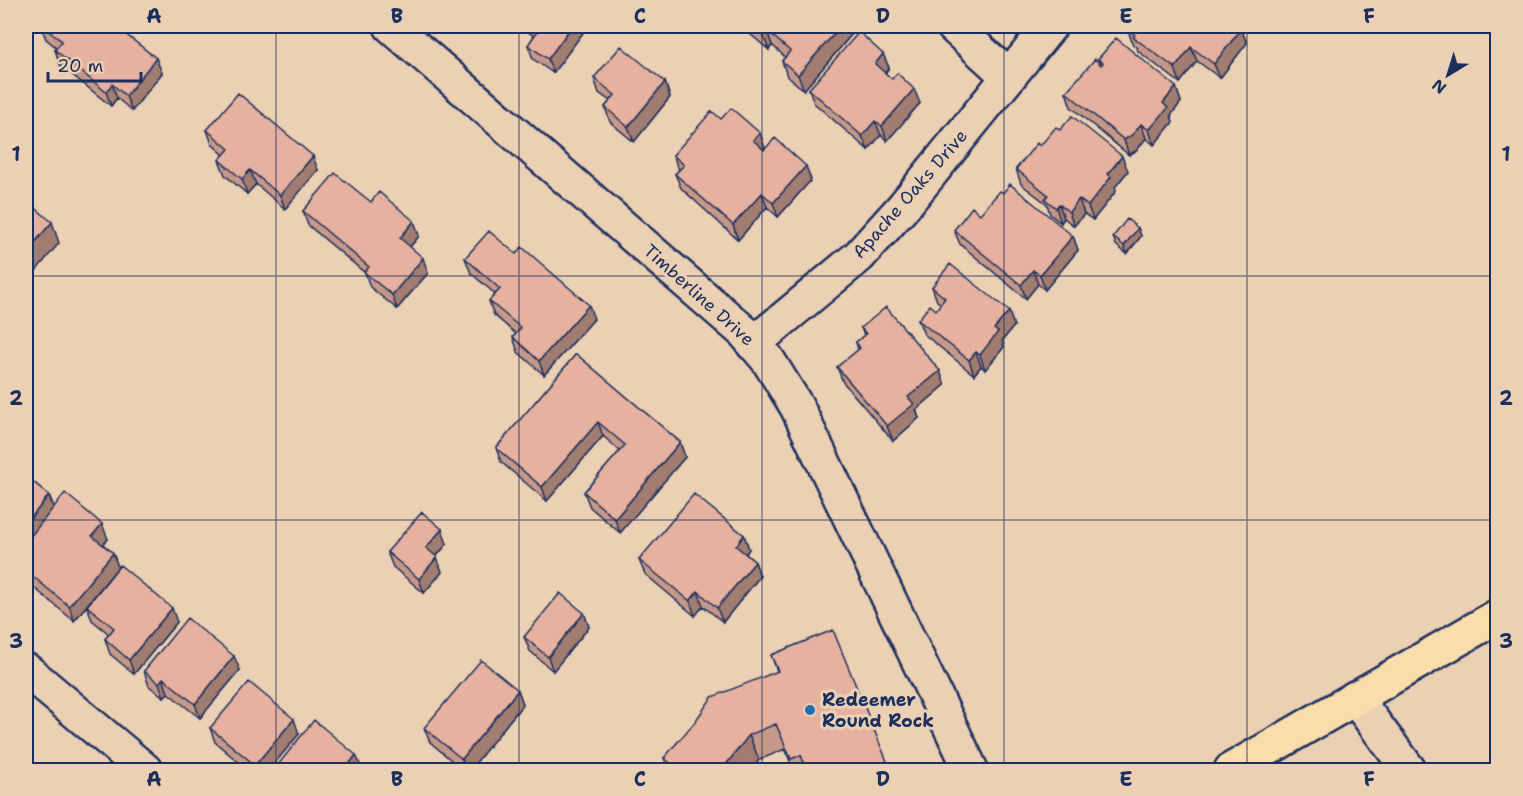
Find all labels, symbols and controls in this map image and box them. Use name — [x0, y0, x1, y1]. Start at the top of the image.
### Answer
text: A — [146, 3, 162, 29]
text: B — [391, 3, 403, 29]
text: C — [634, 3, 646, 29]
text: D — [876, 3, 890, 29]
text: E — [1119, 3, 1133, 29]
text: F — [1363, 3, 1375, 29]
scale bar — [48, 45, 141, 83]
north arrow — [1418, 45, 1478, 105]
text: 20 m — [57, 54, 103, 78]
text: N — [1428, 74, 1451, 99]
street label: Apache Oaks Drive — [847, 124, 973, 264]
text: 1 — [11, 141, 21, 167]
text: 1 — [1501, 141, 1511, 167]
street label: Timberline Drive — [639, 239, 759, 351]
text: 2 — [9, 385, 23, 411]
text: 2 — [1499, 385, 1513, 411]
text: 3 — [9, 628, 23, 654]
text: 3 — [1499, 628, 1513, 654]
place label: Redeemer Round Rock — [822, 688, 934, 733]
marker: Redeemer Round Rock — [803, 703, 817, 717]
text: A — [146, 766, 162, 792]
text: B — [391, 766, 403, 792]
text: C — [634, 766, 646, 792]
text: D — [876, 766, 890, 792]
text: E — [1119, 766, 1133, 792]
text: F — [1363, 766, 1375, 792]

